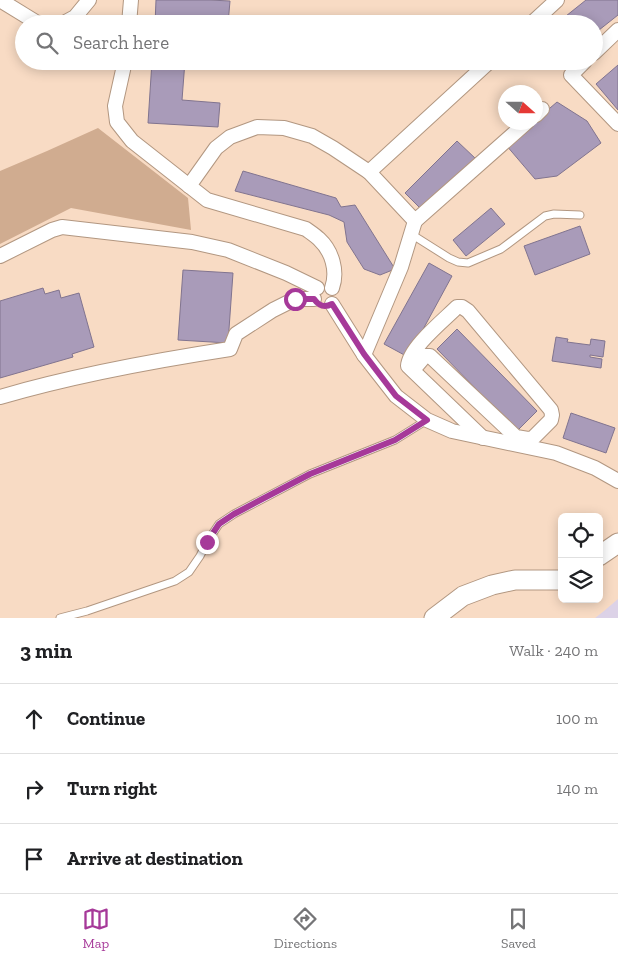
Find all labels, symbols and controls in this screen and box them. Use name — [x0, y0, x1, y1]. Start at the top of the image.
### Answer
search box — [15, 15, 603, 70]
icon: search — [33, 29, 61, 57]
text: Search here — [73, 31, 169, 54]
north arrow — [498, 85, 543, 130]
route start — [284, 288, 307, 311]
map controls — [558, 513, 603, 603]
button: locate — [558, 513, 603, 558]
route end — [196, 531, 219, 554]
button: layers — [558, 558, 603, 603]
text: 3 min — [20, 638, 72, 663]
text: Walk · 240 m — [509, 641, 598, 660]
icon: ahead — [20, 705, 48, 733]
text: Continue — [67, 707, 145, 730]
text: 100 m — [556, 709, 598, 728]
icon: right — [20, 775, 48, 803]
text: Turn right — [67, 777, 157, 800]
text: 140 m — [557, 779, 598, 798]
icon: arrive — [20, 845, 48, 873]
text: Arrive at destination — [67, 847, 243, 870]
tab: Map — [82, 905, 110, 952]
tab: Directions — [274, 905, 337, 952]
tab: Saved — [501, 905, 536, 952]

